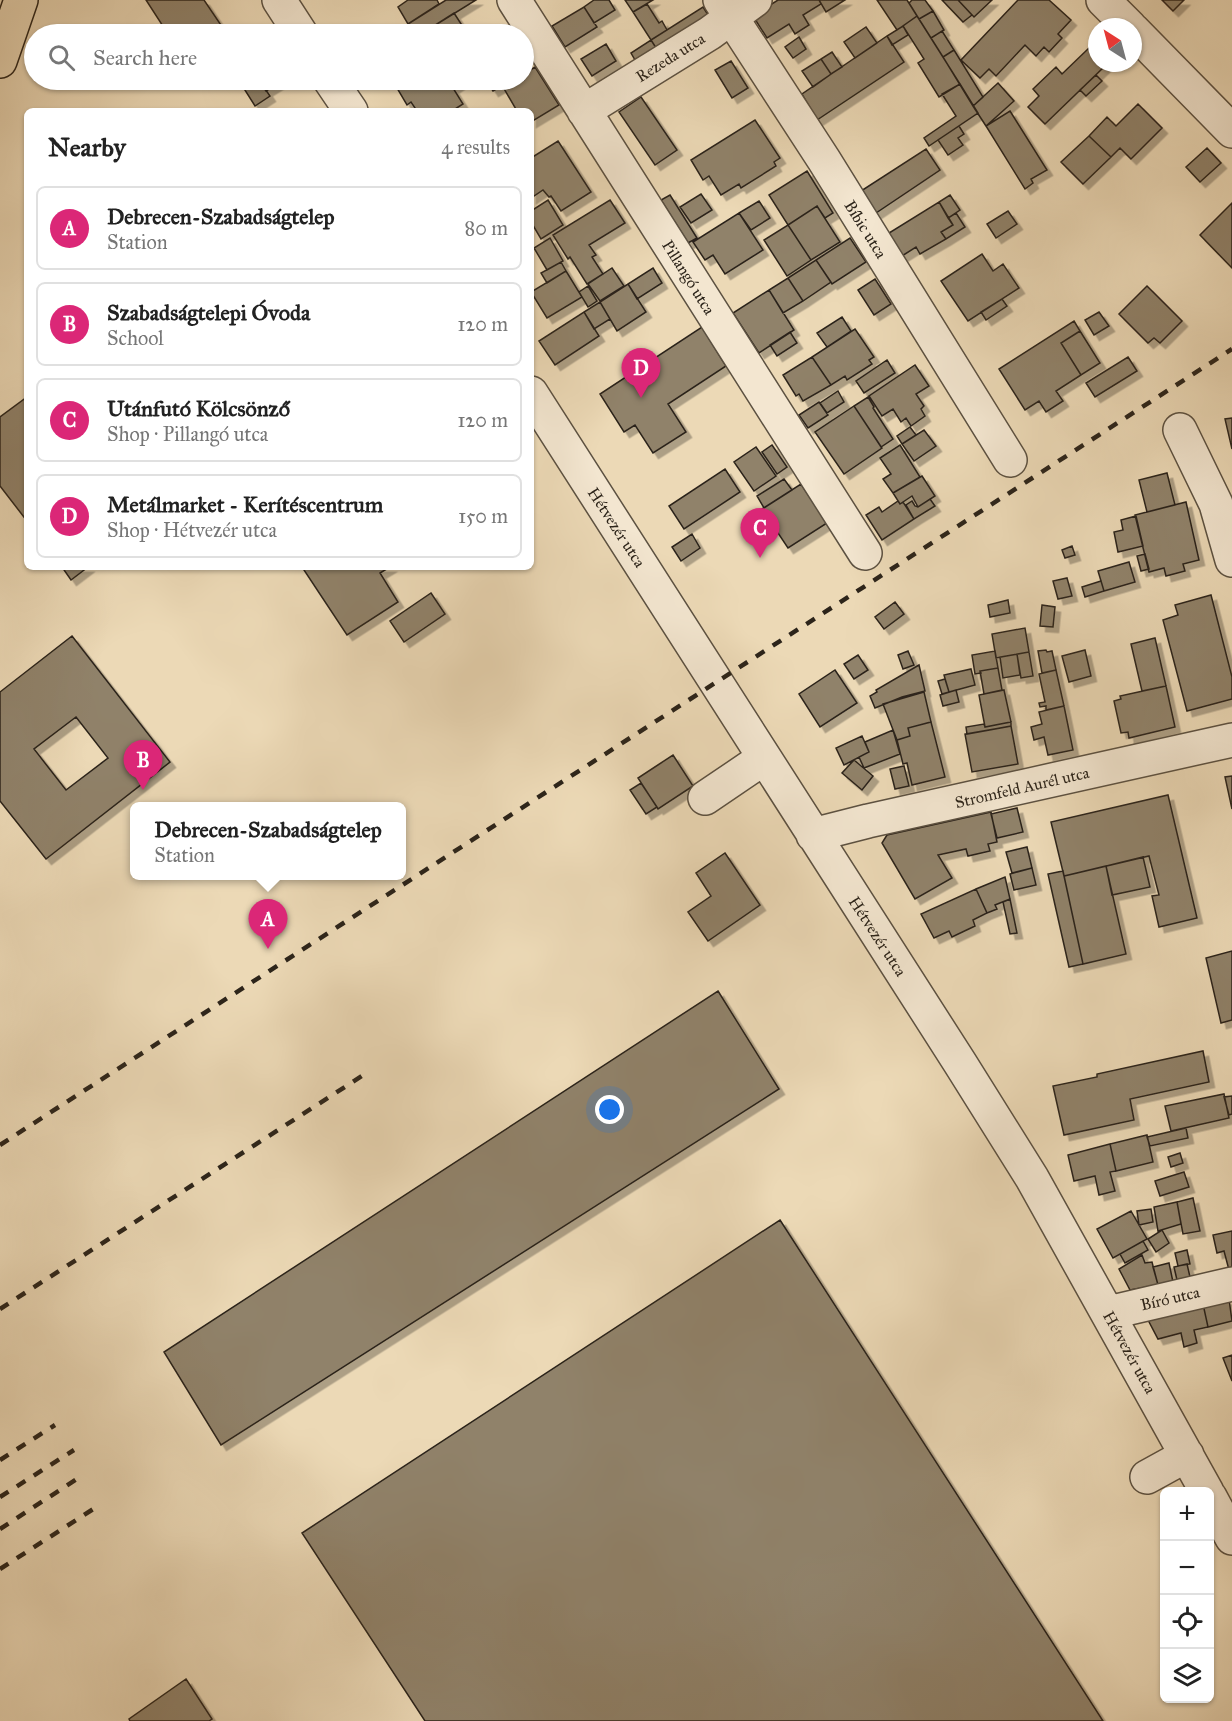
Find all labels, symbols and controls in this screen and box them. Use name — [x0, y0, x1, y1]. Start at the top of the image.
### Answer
north arrow — [1088, 18, 1142, 72]
search box — [24, 24, 534, 90]
street label: Rezeda utca — [632, 29, 708, 86]
icon: search — [45, 41, 78, 74]
text: Search here — [93, 44, 197, 71]
text: Nearby — [48, 131, 126, 163]
text: 4 results — [441, 135, 510, 159]
street label: Bíbic utca — [840, 197, 891, 262]
text: Debrecen-Szabadságtelep — [107, 203, 334, 230]
text: A — [63, 216, 76, 240]
text: 80 m — [465, 216, 508, 240]
text: Station — [107, 230, 168, 254]
street label: Pillangó utca — [657, 236, 719, 319]
text: Szabadságtelepi Óvoda — [107, 299, 310, 326]
text: B — [63, 312, 76, 336]
text: 120 m — [457, 312, 508, 336]
text: School — [107, 326, 164, 350]
pin: D — [622, 348, 660, 398]
text: Utánfutó Kölcsönző — [107, 395, 290, 422]
text: C — [63, 408, 76, 432]
text: 120 m — [457, 408, 508, 432]
text: Shop · Pillangó utca — [107, 422, 268, 446]
street label: Hétvezér utca — [584, 484, 650, 571]
text: Metálmarket - Kerítéscentrum — [107, 491, 383, 518]
text: D — [62, 504, 77, 528]
text: 150 m — [458, 504, 508, 528]
pin: C — [740, 508, 780, 558]
text: Shop · Hétvezér utca — [107, 518, 277, 542]
pin: B — [124, 740, 162, 790]
street label: Stromfeld Aurél utca — [953, 763, 1091, 812]
popup — [130, 802, 406, 880]
text: Debrecen-Szabadságtelep — [154, 816, 382, 843]
text: Station — [154, 843, 215, 867]
street label: Hétvezér utca — [845, 893, 911, 980]
pin: A — [248, 900, 288, 949]
your location — [595, 1095, 624, 1124]
street label: Bíró utca — [1139, 1282, 1202, 1315]
street label: Hétvezér utca — [1099, 1308, 1160, 1397]
map controls — [1160, 1487, 1214, 1703]
button: + — [1160, 1487, 1214, 1541]
button: − — [1160, 1541, 1214, 1595]
button: locate — [1160, 1595, 1214, 1649]
button: layers — [1160, 1649, 1214, 1703]

